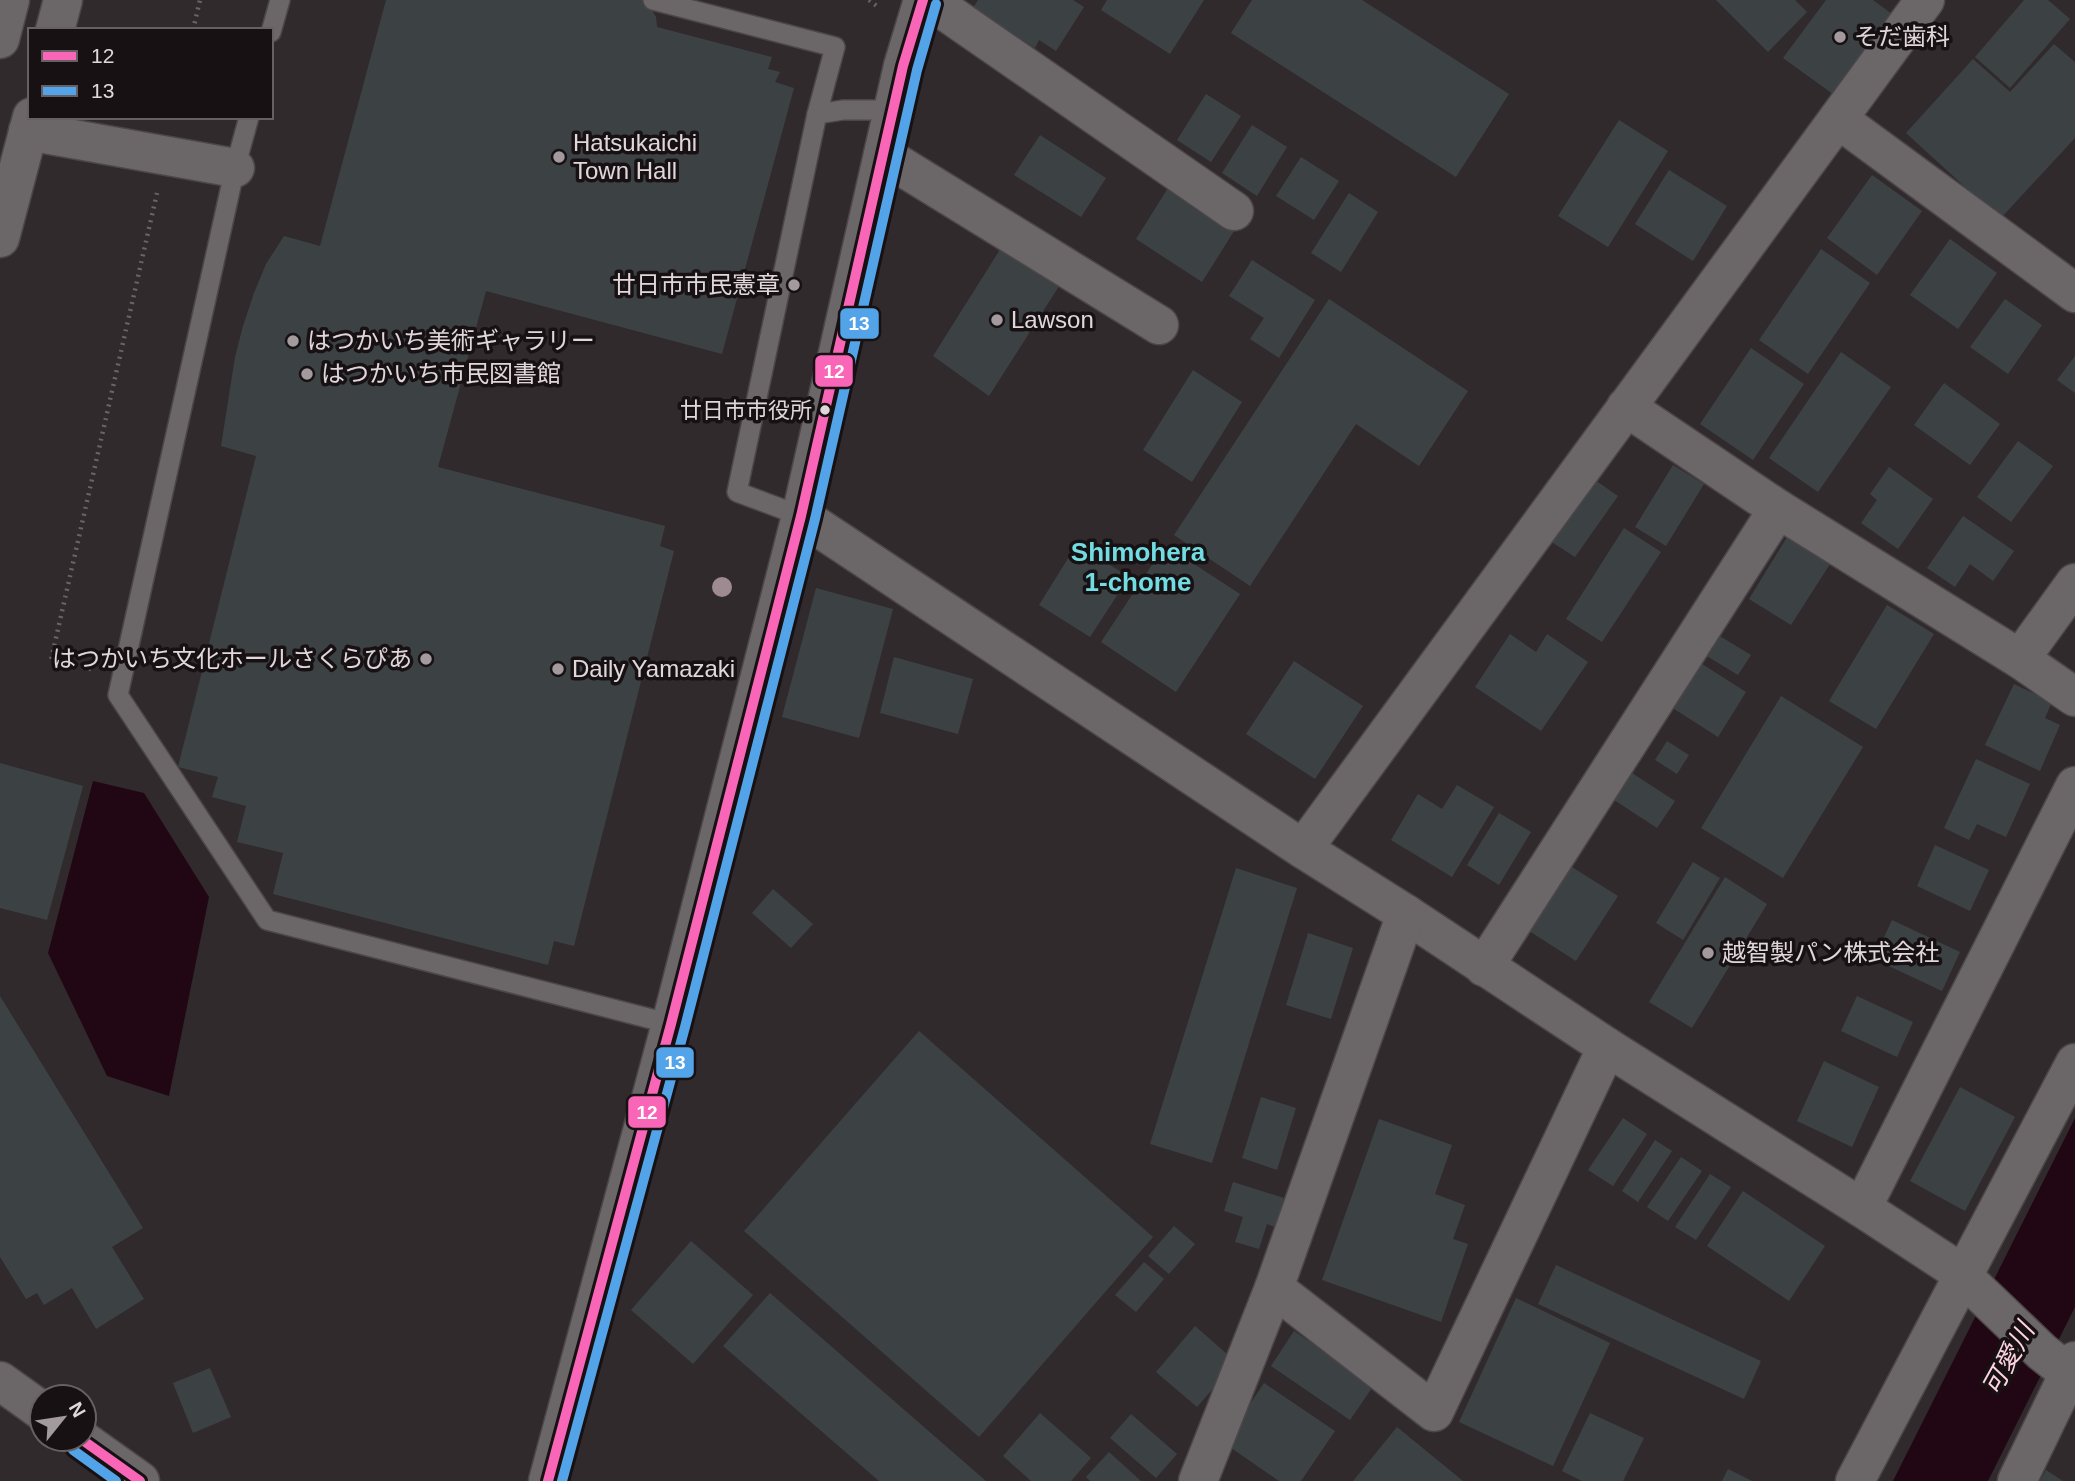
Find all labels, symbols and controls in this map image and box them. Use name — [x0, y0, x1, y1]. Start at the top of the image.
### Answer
place label: そだ歯科 — [1854, 23, 1950, 50]
legend — [28, 28, 273, 119]
marker: そだ歯科 — [1832, 29, 1848, 45]
text: 12 — [91, 44, 114, 67]
text: 13 — [91, 79, 114, 102]
place label: Hatsukaichi Town Hall — [573, 129, 697, 184]
marker: Hatsukaichi Town Hall — [551, 149, 567, 165]
place label: 廿日市市民憲章 — [612, 271, 780, 298]
marker: 廿日市市民憲章 — [786, 277, 802, 293]
place label: Lawson — [1011, 306, 1094, 333]
line badge: 13 — [839, 307, 880, 340]
marker: Lawson — [989, 312, 1005, 328]
text: 13 — [848, 313, 870, 334]
place label: はつかいち美術ギャラリー — [307, 327, 595, 354]
marker: はつかいち美術ギャラリー — [285, 333, 301, 349]
line badge: 12 — [814, 354, 854, 388]
place label: はつかいち市民図書館 — [321, 360, 561, 387]
text: 12 — [823, 361, 845, 382]
marker: はつかいち市民図書館 — [299, 366, 315, 382]
place label: 廿日市市役所 — [680, 398, 812, 423]
marker: 廿日市市役所 — [818, 403, 832, 417]
district label: Shimohera 1-chome — [1071, 537, 1206, 597]
place label: はつかいち文化ホールさくらぴあ — [52, 645, 412, 672]
marker: はつかいち文化ホールさくらぴあ — [418, 651, 434, 667]
place label: Daily Yamazaki — [572, 655, 735, 682]
marker: Daily Yamazaki — [550, 661, 566, 677]
place label: 越智製パン株式会社 — [1722, 939, 1939, 966]
marker: 越智製パン株式会社 — [1700, 945, 1716, 961]
line badge: 13 — [655, 1046, 695, 1079]
text: 13 — [664, 1052, 686, 1073]
line badge: 12 — [627, 1095, 667, 1129]
text: 12 — [636, 1102, 658, 1123]
water label: 可愛川 — [1976, 1315, 2041, 1400]
north arrow — [28, 1383, 98, 1453]
text: N — [65, 1399, 90, 1421]

